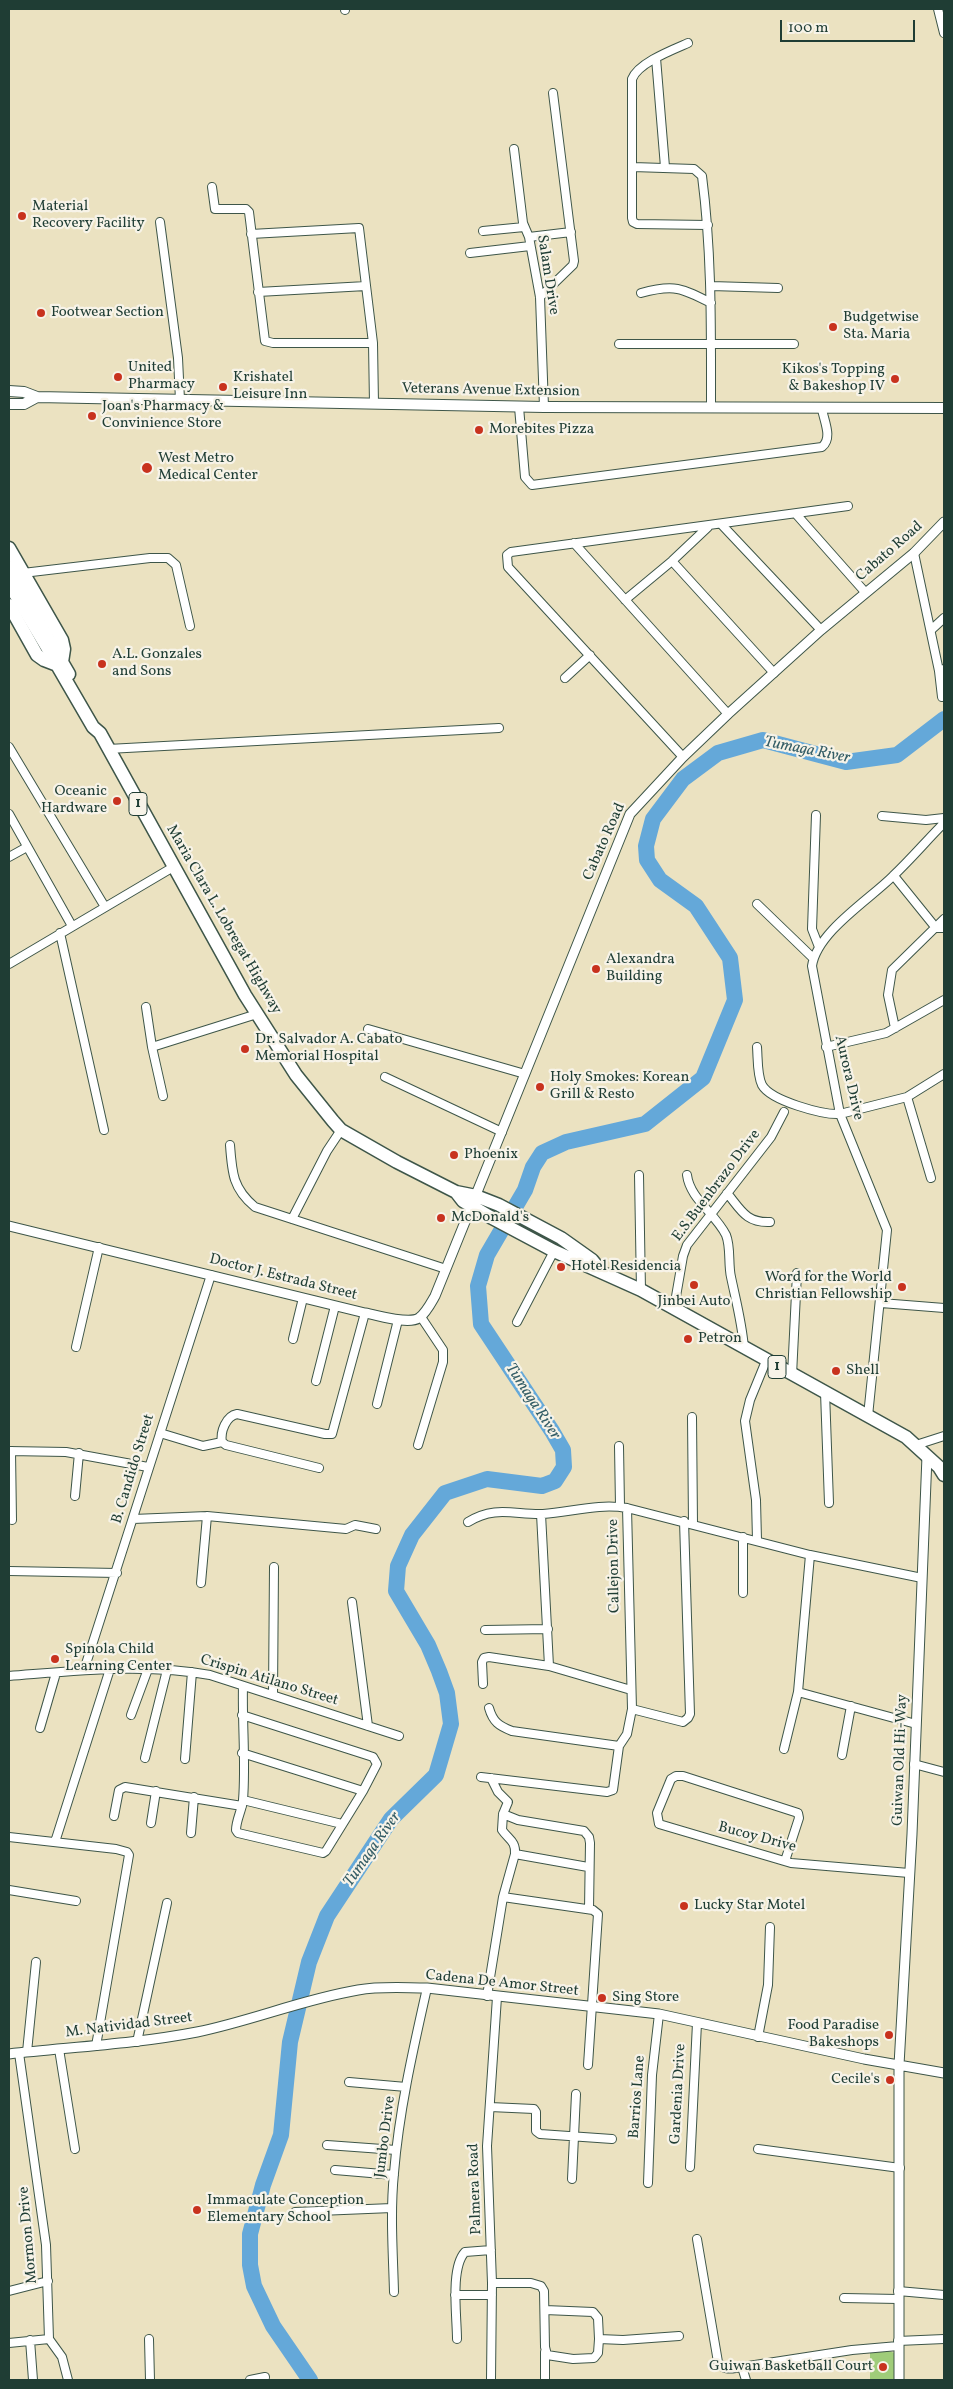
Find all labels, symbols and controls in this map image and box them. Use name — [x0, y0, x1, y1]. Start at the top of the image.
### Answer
scale bar — [783, 10, 918, 42]
text: 100 m — [788, 18, 828, 39]
place label: Material Recovery Facility — [32, 198, 145, 233]
marker: Material Recovery Facility — [16, 210, 28, 222]
street label: Salam Drive — [532, 234, 562, 316]
place label: Footwear Section — [51, 304, 164, 322]
marker: Footwear Section — [35, 307, 47, 319]
place label: Budgetwise Sta. Maria — [843, 309, 919, 344]
marker: Budgetwise Sta. Maria — [827, 321, 839, 333]
place label: United Pharmacy — [128, 359, 195, 394]
place label: Kikos's Topping & Bakeshop IV — [782, 361, 885, 396]
place label: Krishatel Leisure Inn — [233, 369, 308, 404]
marker: United Pharmacy — [112, 371, 124, 383]
marker: Kikos's Topping & Bakeshop IV — [889, 373, 901, 385]
street label: Veterans Avenue Extension — [402, 380, 580, 402]
marker: Krishatel Leisure Inn — [217, 381, 229, 393]
place label: Joan's Pharmacy & Convinience Store — [102, 398, 224, 433]
marker: Joan's Pharmacy & Convinience Store — [86, 410, 98, 422]
place label: Morebites Pizza — [489, 421, 594, 439]
marker: Morebites Pizza — [473, 424, 485, 436]
place label: West Metro Medical Center — [158, 450, 258, 485]
marker: West Metro Medical Center — [140, 461, 154, 475]
street label: Cabato Road — [853, 518, 927, 586]
place label: A.L. Gonzales and Sons — [112, 646, 202, 681]
marker: A.L. Gonzales and Sons — [96, 658, 108, 670]
water label: Tumaga River — [762, 733, 852, 769]
place label: Oceanic Hardware — [41, 783, 107, 818]
road number: 1 — [129, 792, 147, 816]
marker: Oceanic Hardware — [111, 795, 123, 807]
street label: Cabato Road — [580, 801, 630, 883]
street label: Maria Clara L. Lobregat Highway — [161, 822, 285, 1018]
place label: Alexandra Building — [606, 951, 675, 986]
marker: Alexandra Building — [590, 963, 602, 975]
place label: Dr. Salvador A. Cabato Memorial Hospital — [255, 1031, 402, 1066]
street label: Aurora Drive — [830, 1034, 866, 1122]
marker: Dr. Salvador A. Cabato Memorial Hospital — [239, 1043, 251, 1055]
place label: Holy Smokes: Korean Grill & Resto — [550, 1069, 689, 1104]
marker: Holy Smokes: Korean Grill & Resto — [534, 1081, 546, 1093]
street label: E.S.Buenbrazo Drive — [669, 1127, 765, 1245]
place label: Phoenix — [464, 1146, 518, 1164]
marker: Phoenix — [448, 1149, 460, 1161]
place label: McDonald's — [451, 1209, 529, 1227]
marker: McDonald's — [435, 1212, 447, 1224]
street label: Doctor J. Estrada Street — [207, 1251, 359, 1305]
place label: Hotel Residencia — [571, 1258, 681, 1276]
marker: Hotel Residencia — [555, 1261, 567, 1273]
place label: Word for the World Christian Fellowship — [755, 1269, 892, 1304]
marker: Jinbei Auto — [688, 1279, 700, 1291]
marker: Word for the World Christian Fellowship — [896, 1281, 908, 1293]
place label: Jinbei Auto — [657, 1293, 731, 1311]
place label: Petron — [698, 1330, 742, 1348]
marker: Petron — [682, 1333, 694, 1345]
road number: 1 — [768, 1355, 786, 1378]
water label: Tumaga River — [500, 1360, 564, 1444]
place label: Shell — [846, 1362, 879, 1380]
marker: Shell — [830, 1365, 842, 1377]
street label: B. Candido Street — [109, 1412, 159, 1526]
street label: Callejon Drive — [605, 1519, 625, 1613]
place label: Spinola Child Learning Center — [65, 1641, 172, 1676]
street label: Crispin Atilano Street — [198, 1651, 340, 1711]
marker: Spinola Child Learning Center — [49, 1653, 61, 1665]
street label: Guiwan Old Hi-Way — [890, 1694, 912, 1826]
water label: Tumaga River — [340, 1809, 406, 1891]
street label: Bucoy Drive — [716, 1819, 798, 1857]
place label: Lucky Star Motel — [694, 1897, 805, 1915]
marker: Lucky Star Motel — [678, 1900, 690, 1912]
street label: Cadena De Amor Street — [425, 1967, 579, 2001]
place label: Sing Store — [612, 1989, 679, 2007]
marker: Sing Store — [596, 1992, 608, 2004]
street label: M. Natividad Street — [64, 2009, 194, 2043]
place label: Food Paradise Bakeshops — [787, 2017, 879, 2052]
marker: Food Paradise Bakeshops — [883, 2029, 895, 2041]
street label: Gardenia Drive — [667, 2043, 691, 2145]
street label: Barrios Lane — [626, 2055, 650, 2139]
place label: Cecile's — [831, 2071, 880, 2089]
marker: Cecile's — [884, 2074, 896, 2086]
street label: Jumbo Drive — [372, 2095, 400, 2179]
street label: Palmera Road — [465, 2143, 487, 2235]
street label: Mormon Drive — [16, 2186, 42, 2284]
place label: Immaculate Conception Elementary School — [207, 2192, 364, 2227]
marker: Immaculate Conception Elementary School — [191, 2204, 203, 2216]
place label: Guiwan Basketball Court — [709, 2358, 873, 2376]
marker: Guiwan Basketball Court — [877, 2361, 889, 2373]

